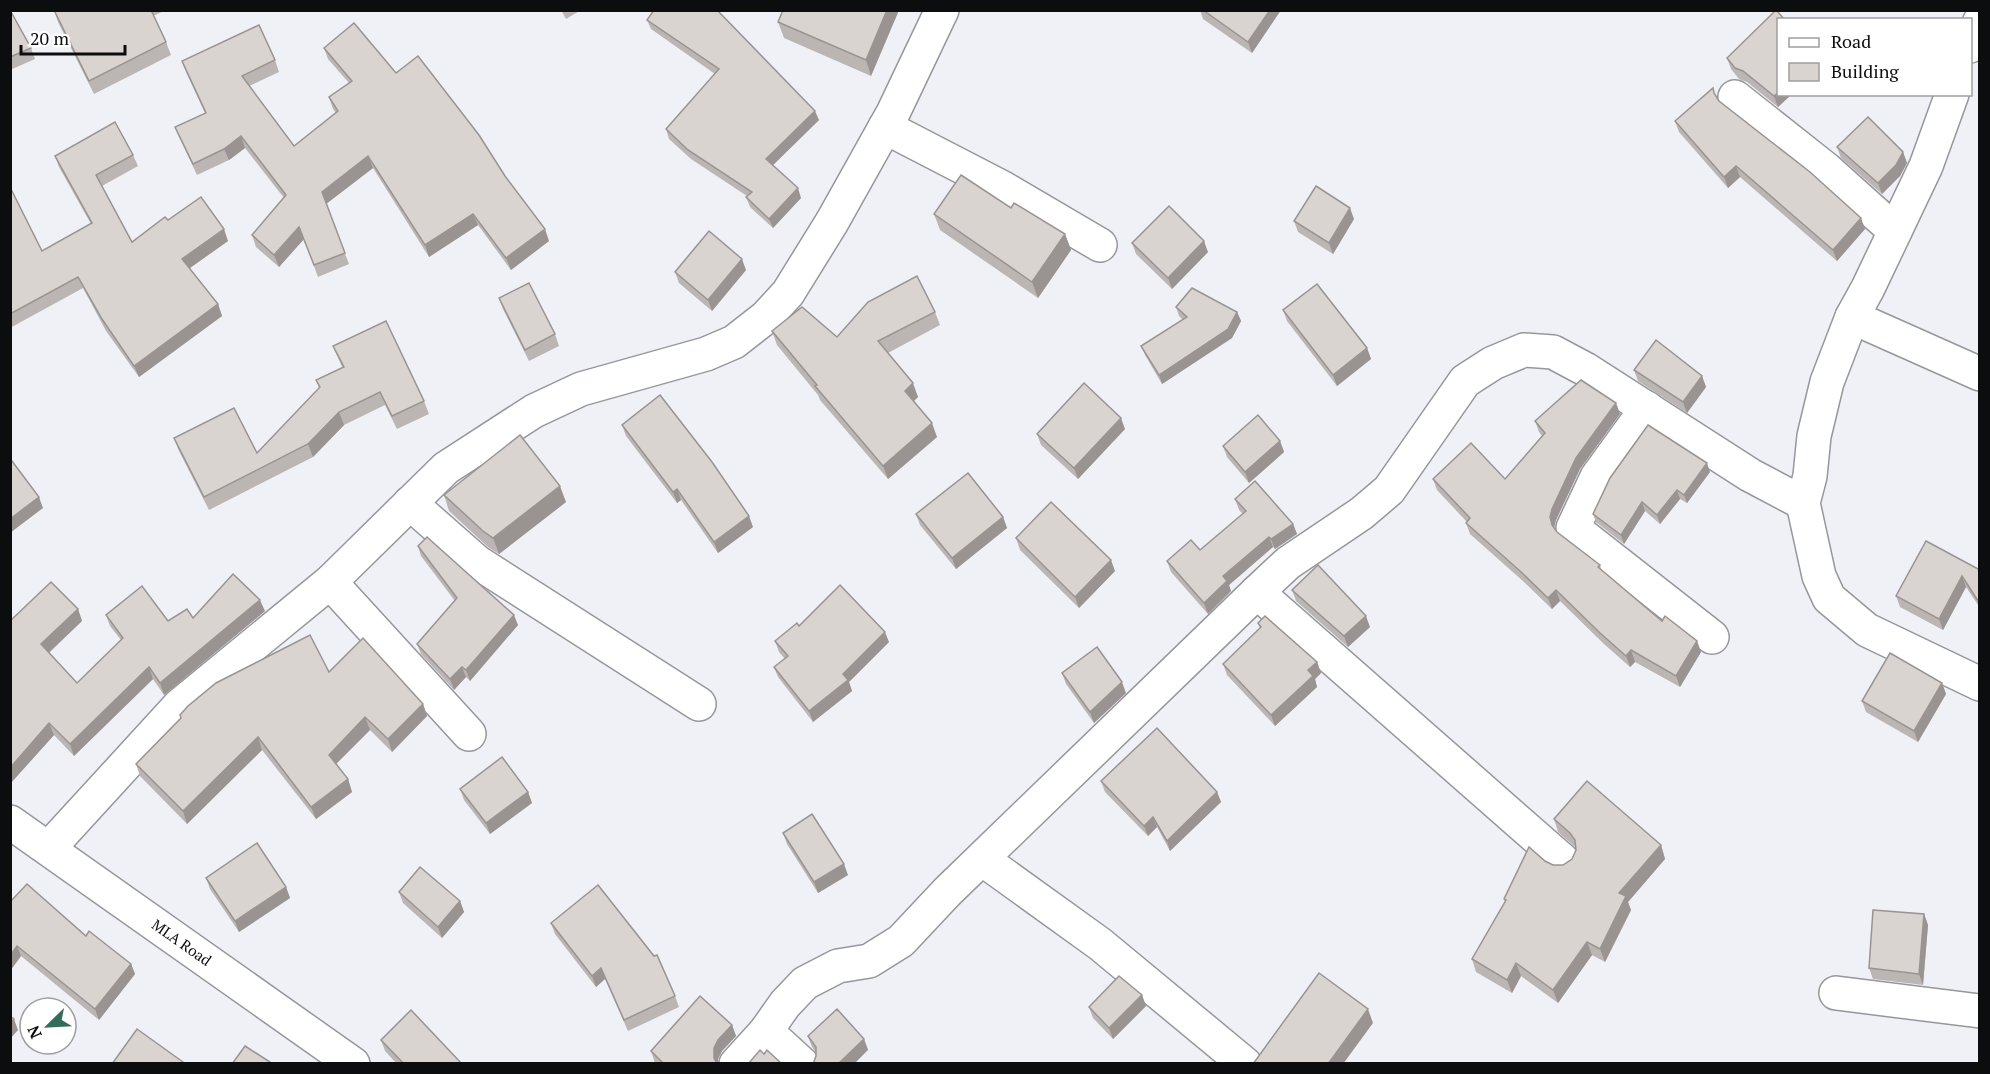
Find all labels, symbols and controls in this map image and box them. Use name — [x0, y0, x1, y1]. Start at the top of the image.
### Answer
scale bar — [21, 18, 124, 56]
legend — [1777, 18, 1972, 96]
text: 20 m — [30, 26, 70, 50]
text: Road — [1831, 29, 1871, 53]
text: Building — [1831, 59, 1899, 83]
street label: MLA Road — [148, 914, 216, 970]
north arrow — [18, 996, 78, 1056]
text: N — [22, 1022, 47, 1042]

